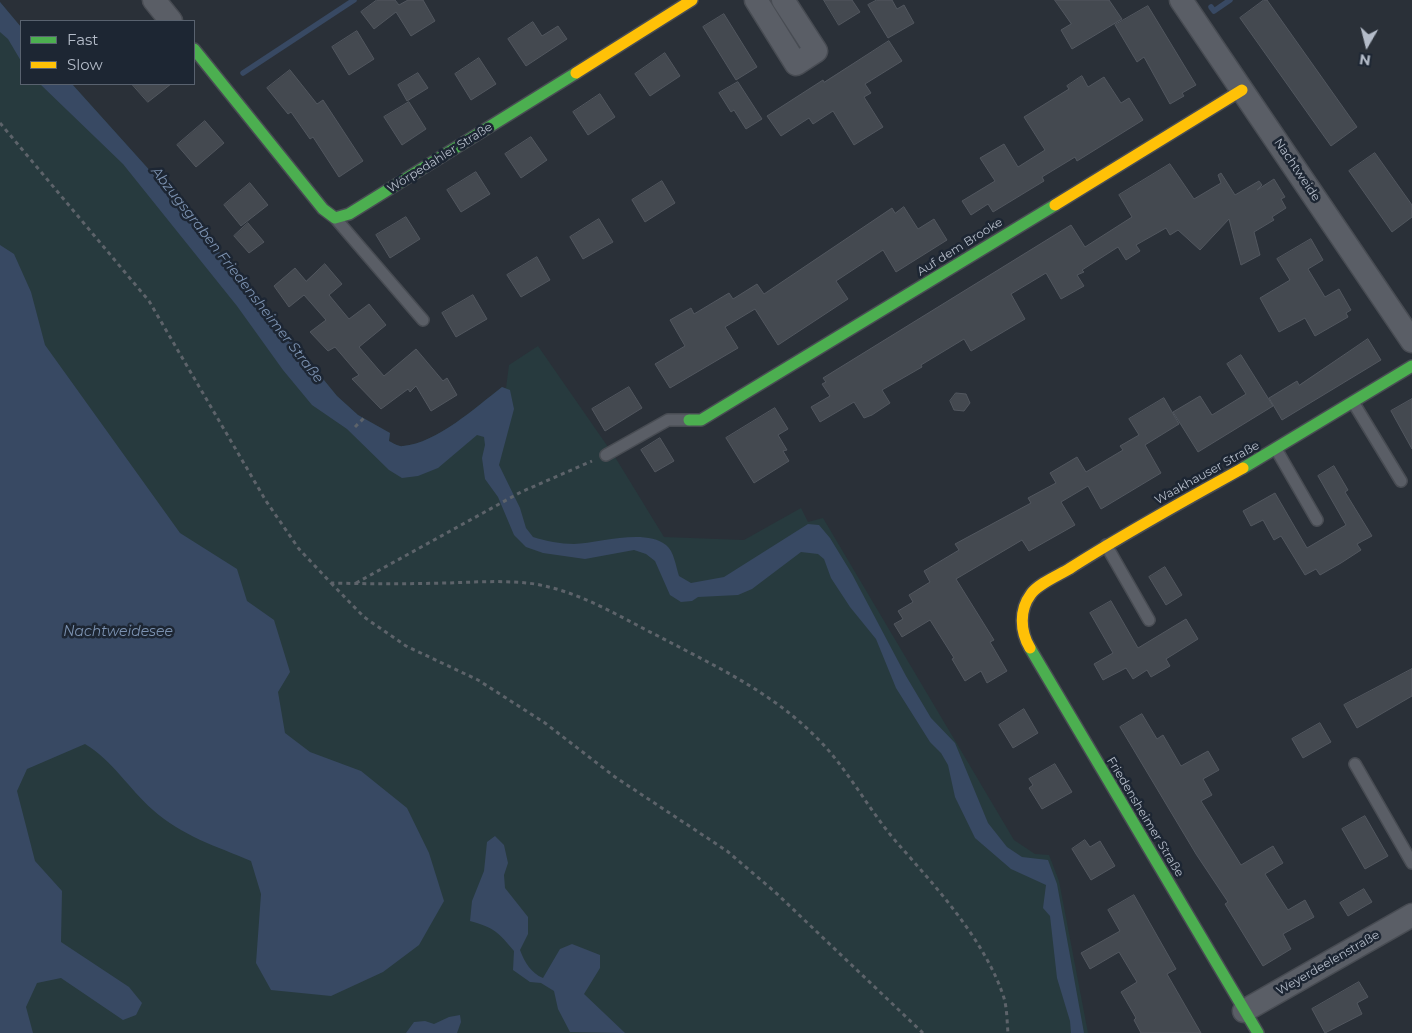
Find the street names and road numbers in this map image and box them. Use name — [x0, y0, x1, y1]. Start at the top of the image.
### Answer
street label: Wörpedahler Straße — [385, 120, 495, 196]
street label: Nachtweide — [1271, 136, 1323, 204]
street label: Auf dem Brooke — [915, 215, 1005, 279]
street label: Waakhauser Straße — [1152, 438, 1262, 508]
street label: Friedensheimer Straße — [1103, 754, 1187, 880]
street label: Weyerdeelenstraße — [1274, 928, 1382, 998]

